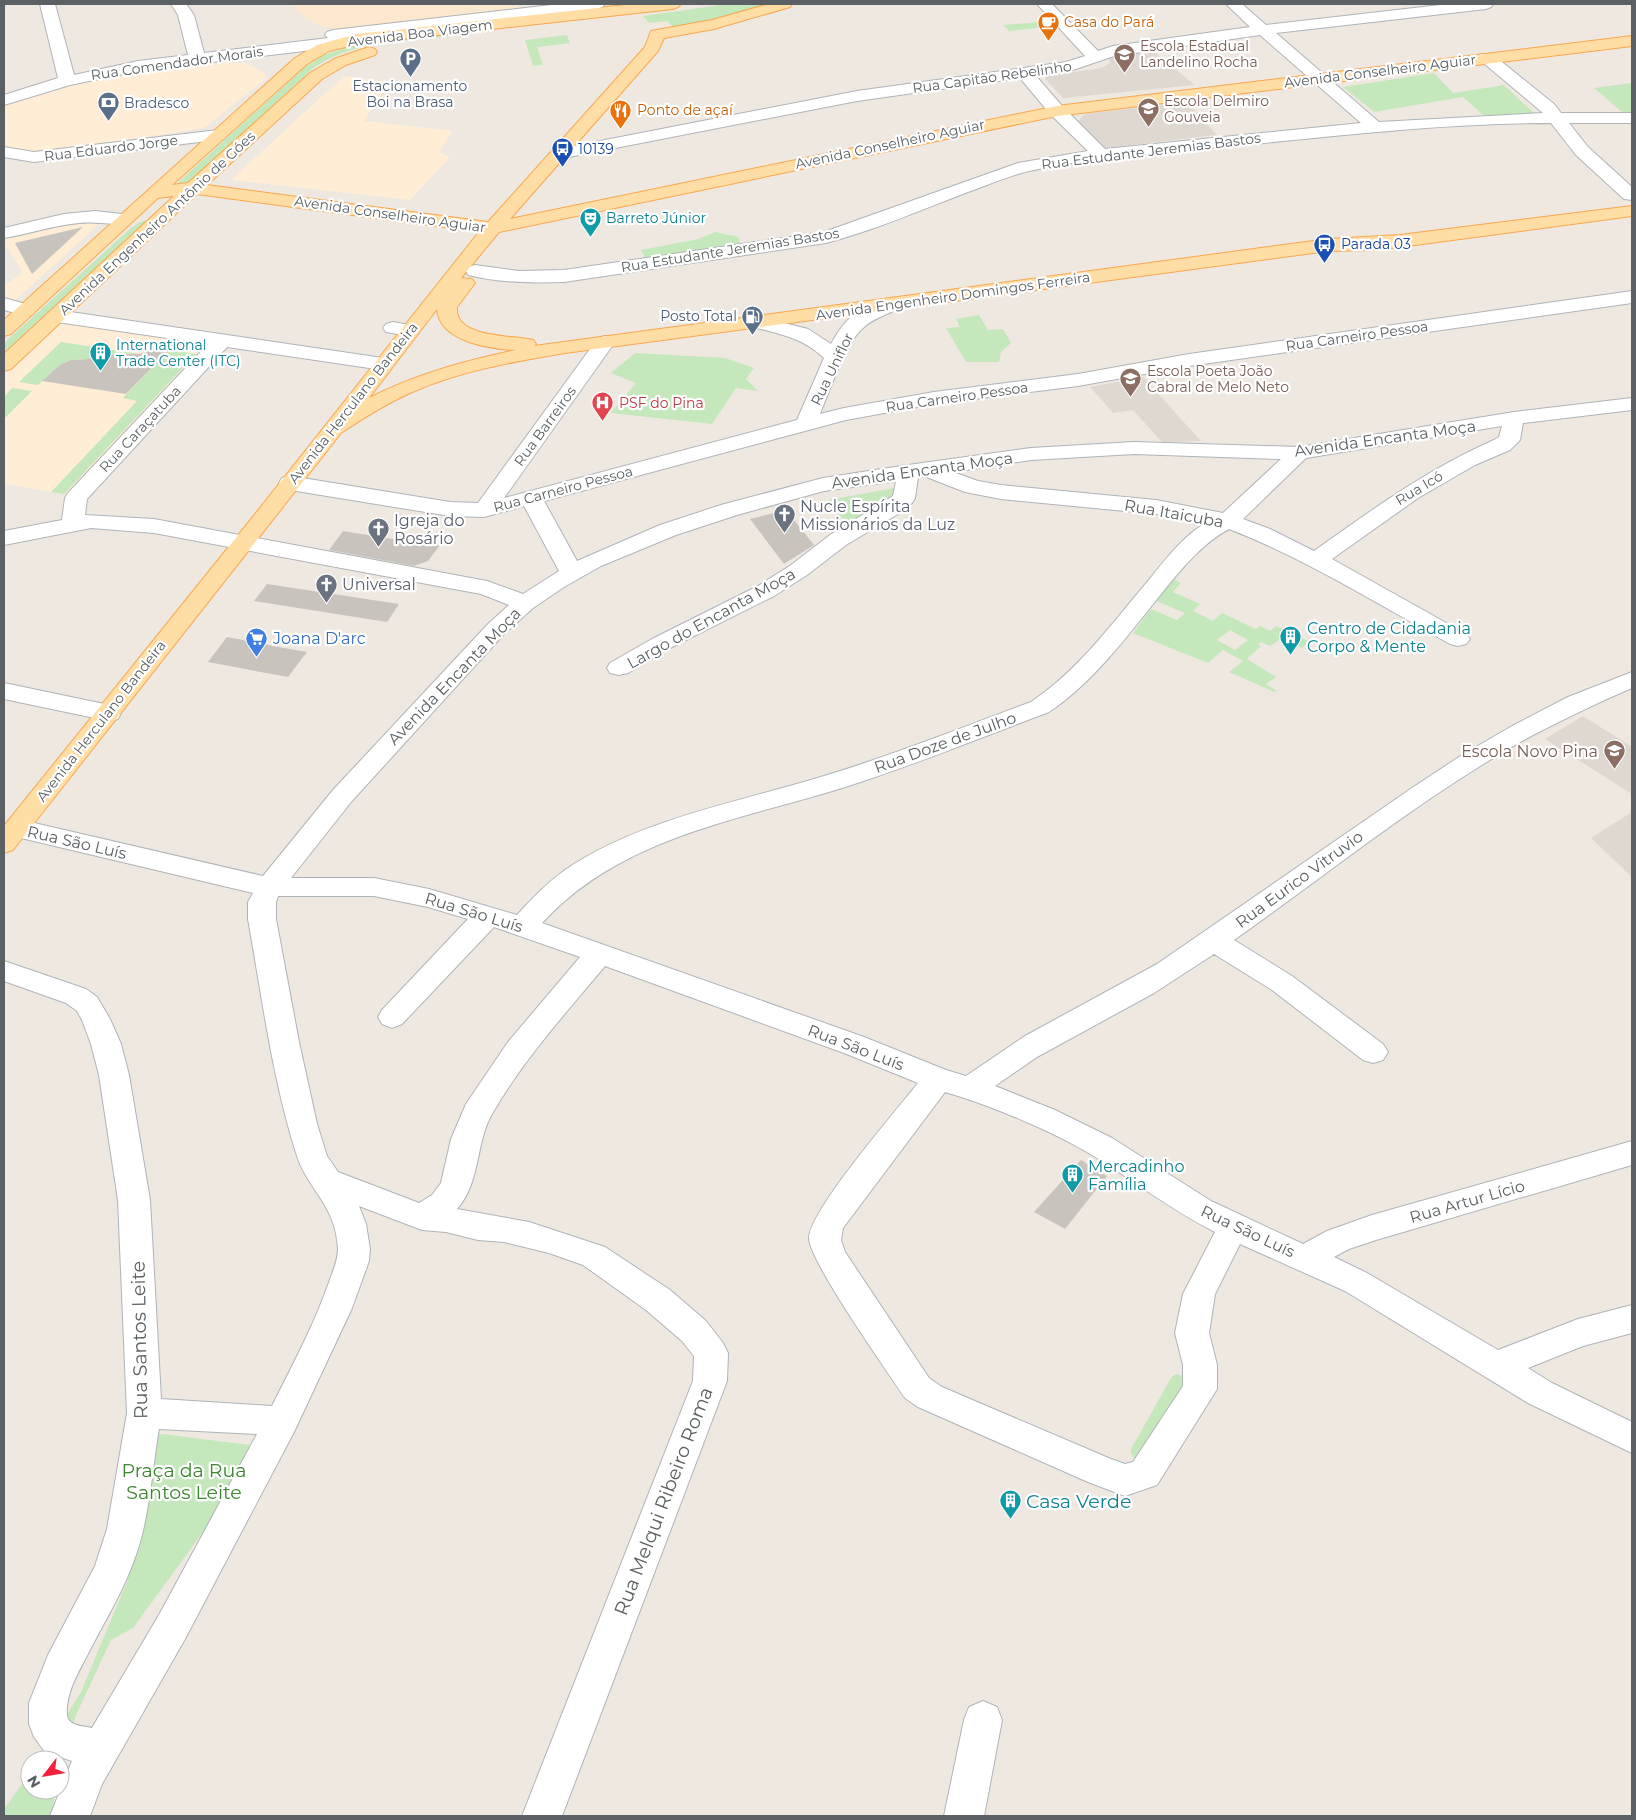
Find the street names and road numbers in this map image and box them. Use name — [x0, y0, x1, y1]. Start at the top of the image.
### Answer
street label: Avenida Boa Viagem — [347, 15, 493, 51]
street label: Rua Comendador Morais — [90, 42, 265, 84]
street label: Avenida Conselheiro Aguiar — [1283, 50, 1477, 92]
street label: Rua Capitão Rebelinho — [911, 57, 1073, 97]
street label: Avenida Conselheiro Aguiar — [794, 115, 987, 173]
street label: Avenida Engenheiro Antônio de Góes — [55, 127, 259, 319]
street label: Rua Estudante Jeremias Bastos — [1040, 129, 1262, 173]
street label: Rua Eduardo Jorge — [43, 131, 179, 165]
street label: Avenida Conselheiro Aguiar — [293, 192, 487, 236]
street label: Rua Estudante Jeremias Bastos — [620, 224, 841, 276]
street label: Avenida Engenheiro Domingos Ferreira — [815, 268, 1091, 324]
street label: Rua Carneiro Pessoa — [1285, 317, 1429, 355]
street label: Avenida Herculano Bandeira — [284, 319, 422, 487]
street label: Rua Uniflor — [807, 329, 857, 408]
street label: Rua Carneiro Pessoa — [885, 378, 1029, 416]
street label: Rua Caraçatuba — [95, 382, 185, 476]
street label: Rua Barreiros — [510, 382, 580, 470]
street label: Avenida Encanta Moça — [1293, 416, 1477, 461]
street label: Avenida Encanta Moça — [830, 448, 1014, 493]
street label: Rua Carneiro Pessoa — [491, 462, 635, 516]
street label: Rua Icó — [1392, 467, 1446, 509]
street label: Rua Itaicuba — [1123, 495, 1225, 532]
street label: Largo do Encanta Moça — [624, 564, 799, 673]
street label: Avenida Encanta Moça — [384, 604, 525, 749]
street label: Avenida Herculano Bandeira — [32, 637, 170, 805]
street label: Rua Doze de Julho — [872, 708, 1019, 777]
street label: Rua São Luís — [25, 822, 129, 863]
street label: Rua Eurico Vitruvio — [1232, 827, 1367, 932]
street label: Rua São Luís — [422, 889, 525, 936]
street label: Rua São Luís — [805, 1020, 907, 1075]
street label: Rua Artur Lício — [1407, 1176, 1527, 1227]
street label: Rua São Luís — [1198, 1201, 1298, 1262]
street label: Rua Santos Leite — [127, 1261, 152, 1419]
street label: Rua Melqui Ribeiro Roma — [609, 1384, 718, 1619]

